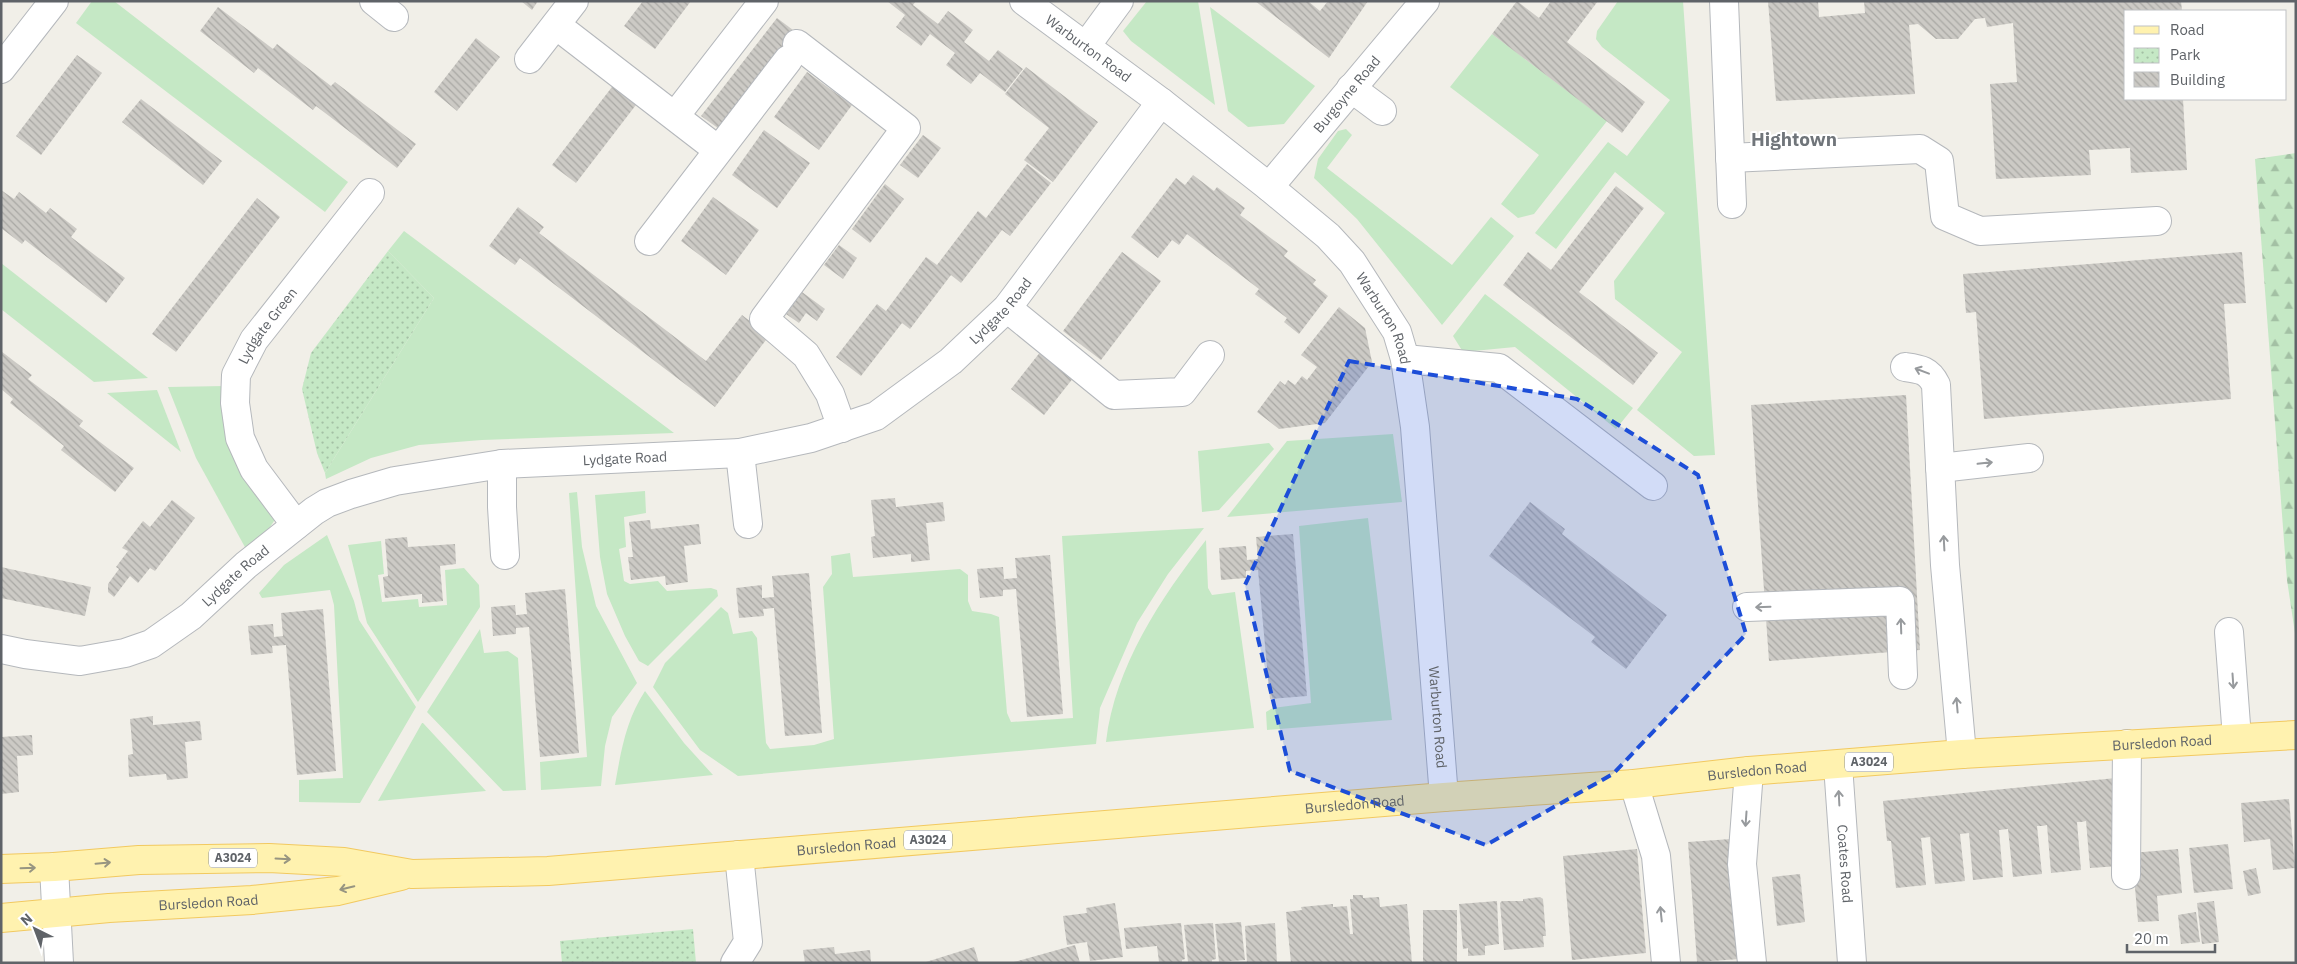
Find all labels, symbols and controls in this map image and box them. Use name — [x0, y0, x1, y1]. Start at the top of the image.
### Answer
legend — [2124, 10, 2287, 100]
street label: Warburton Road — [1042, 11, 1135, 86]
text: Road — [2170, 20, 2205, 39]
text: Park — [2170, 45, 2200, 64]
street label: Burgoyne Road — [1309, 52, 1384, 137]
text: Building — [2170, 70, 2225, 89]
district label: Hightown — [1751, 127, 1837, 151]
street label: Warburton Road — [1352, 269, 1415, 365]
street label: Lydgate Road — [965, 274, 1036, 348]
street label: Lydgate Green — [234, 284, 301, 367]
one-way arrow — [1915, 366, 1930, 375]
street label: Lydgate Road — [582, 447, 667, 469]
one-way arrow — [1976, 458, 1992, 468]
one-way arrow — [1940, 535, 1949, 551]
street label: Lydgate Road — [198, 541, 273, 611]
one-way arrow — [1755, 602, 1771, 611]
one-way arrow — [1896, 619, 1906, 635]
street label: Warburton Road — [1425, 666, 1451, 769]
one-way arrow — [2228, 673, 2238, 689]
one-way arrow — [1952, 697, 1962, 713]
street label: Bursledon Road — [2112, 731, 2213, 754]
road number: A3024 — [1845, 752, 1893, 772]
street label: Bursledon Road — [1706, 757, 1808, 785]
one-way arrow — [1835, 790, 1844, 806]
street label: Bursledon Road — [1304, 791, 1405, 817]
one-way arrow — [1741, 811, 1750, 827]
street label: Coates Road — [1833, 824, 1857, 904]
road number: A3024 — [904, 830, 952, 850]
street label: Bursledon Road — [796, 833, 897, 859]
road number: A3024 — [209, 848, 257, 868]
one-way arrow — [274, 854, 290, 863]
one-way arrow — [94, 858, 110, 868]
one-way arrow — [19, 864, 35, 873]
one-way arrow — [340, 884, 356, 894]
street label: Bursledon Road — [158, 890, 259, 914]
north arrow — [10, 904, 60, 954]
one-way arrow — [1657, 907, 1666, 923]
text: N — [17, 909, 36, 929]
scale bar — [2127, 922, 2214, 954]
text: 20 m — [2134, 929, 2169, 948]

